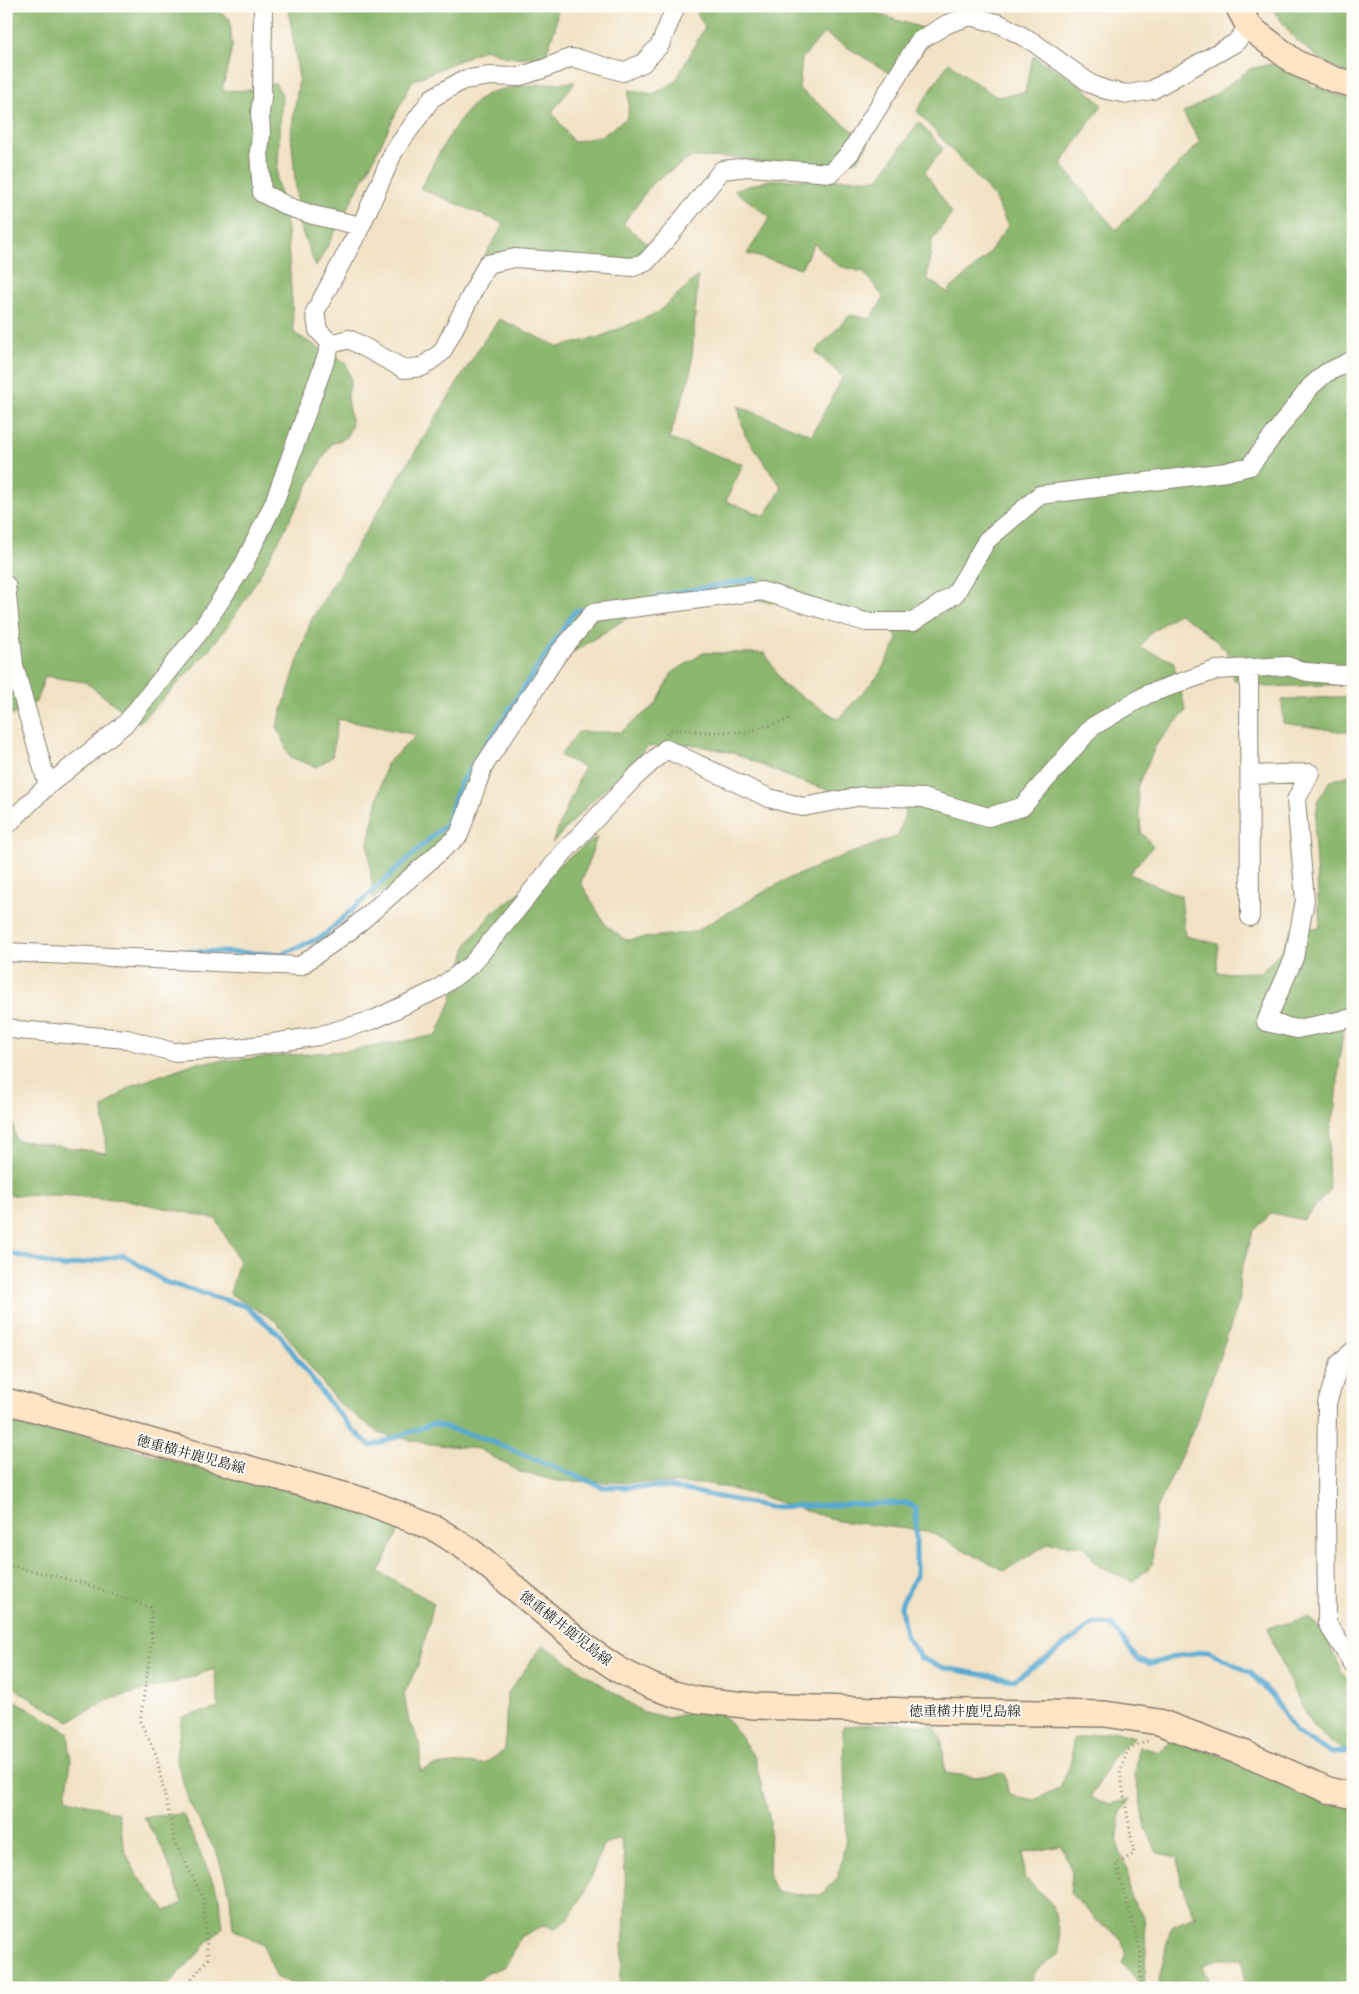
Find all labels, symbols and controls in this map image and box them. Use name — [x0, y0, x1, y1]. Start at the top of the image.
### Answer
street label: 徳重横井鹿児島線 — [134, 1432, 247, 1479]
street label: 徳重横井鹿児島線 — [515, 1587, 615, 1671]
street label: 徳重横井鹿児島線 — [909, 1703, 1021, 1722]

